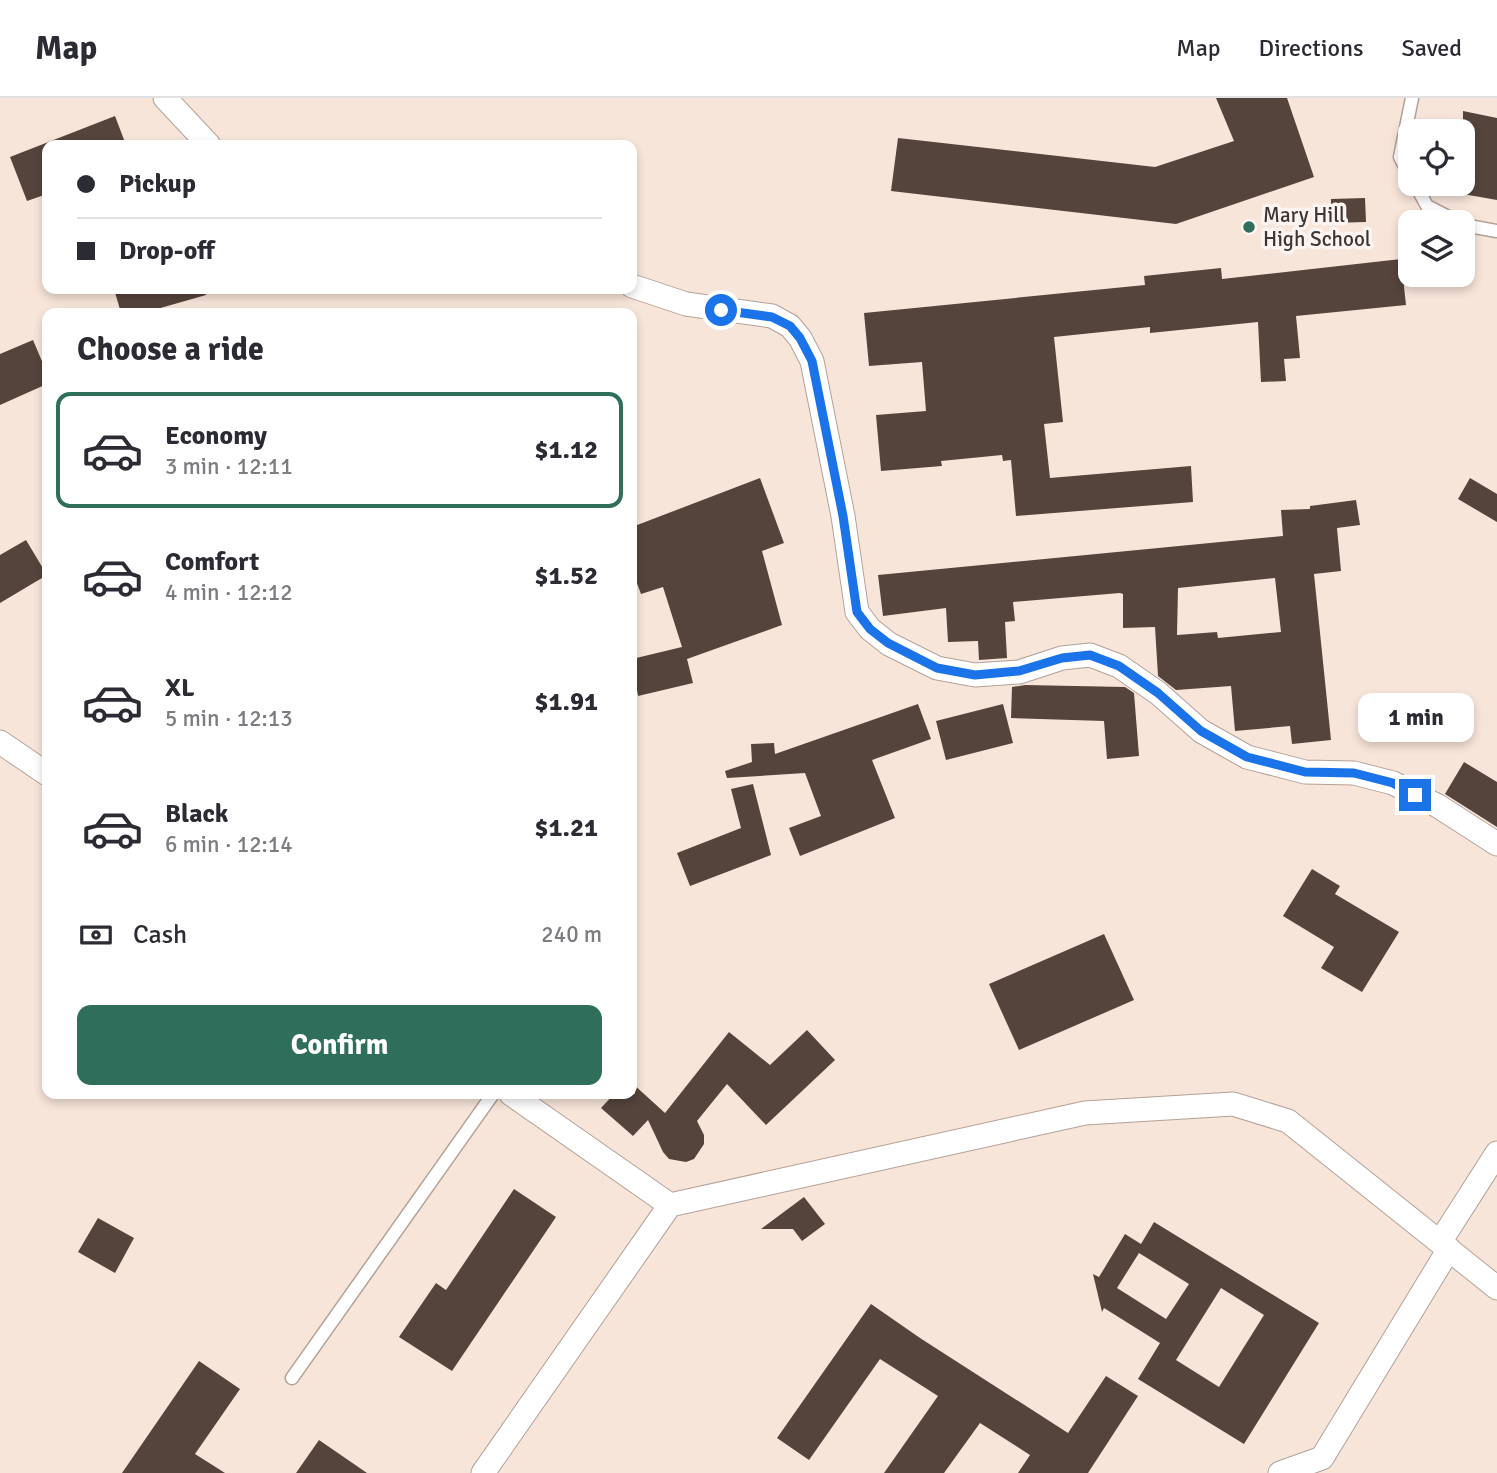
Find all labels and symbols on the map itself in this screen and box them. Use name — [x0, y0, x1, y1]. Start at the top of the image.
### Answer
place label: Mary Hill High School — [1263, 202, 1371, 252]
marker: Mary Hill High School — [1241, 219, 1257, 235]
route start — [705, 294, 737, 326]
callout: 1 min — [1357, 694, 1473, 742]
route end — [1399, 779, 1431, 811]

